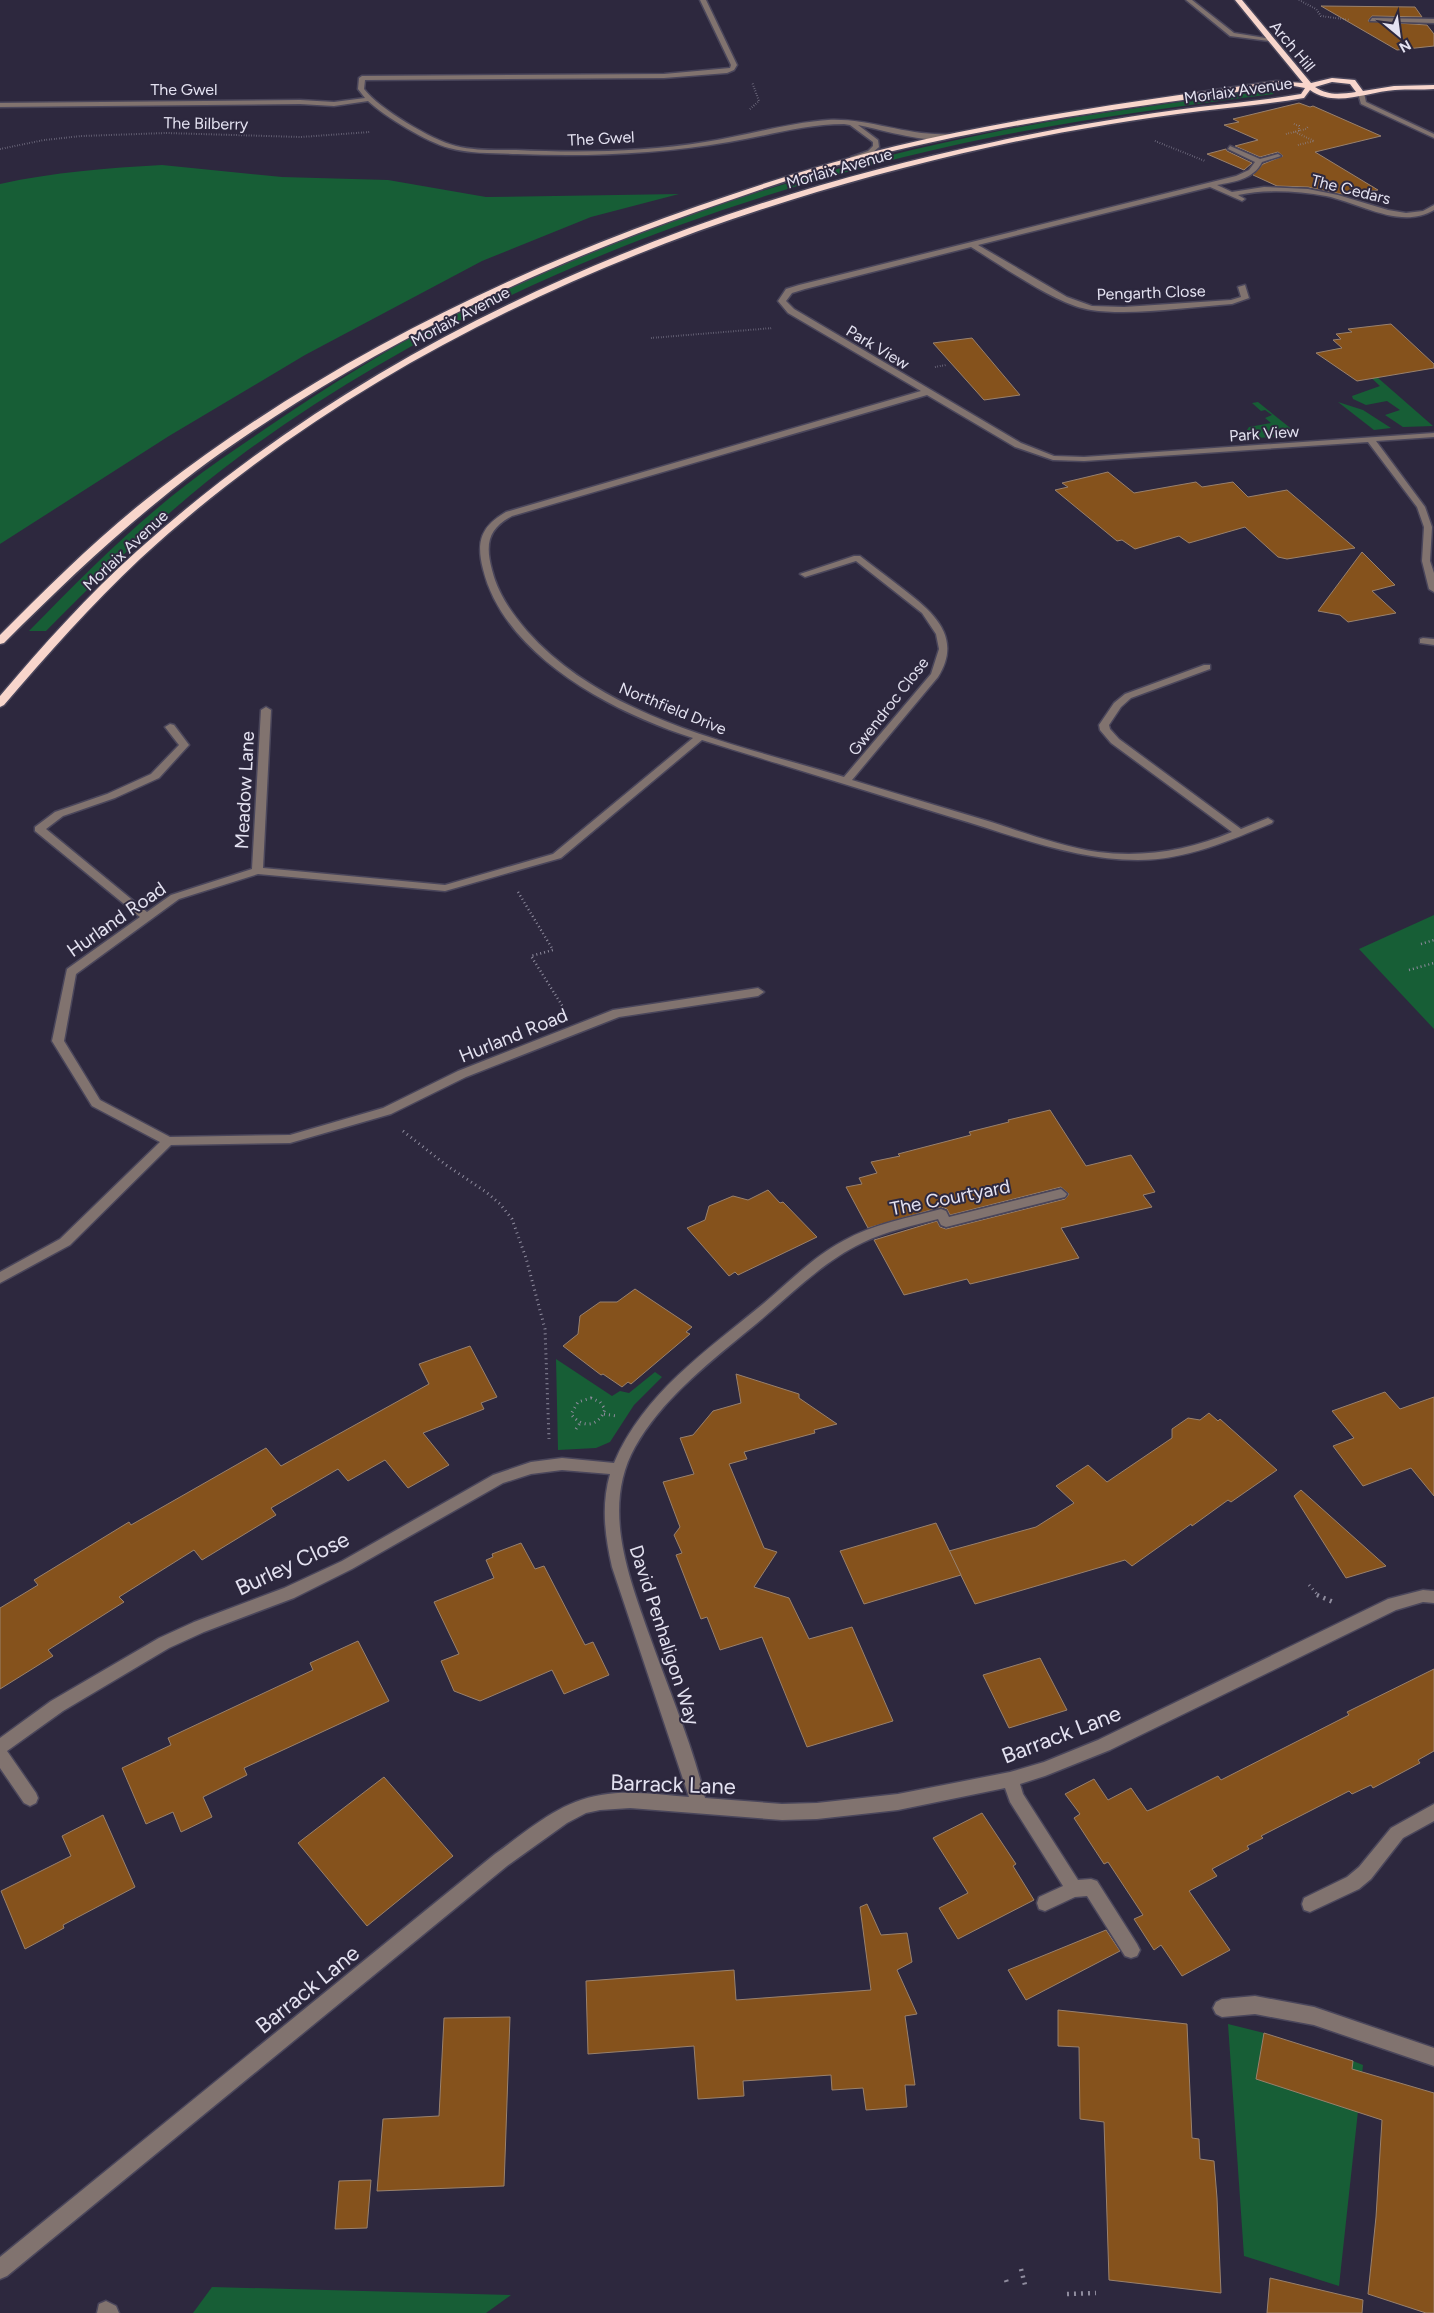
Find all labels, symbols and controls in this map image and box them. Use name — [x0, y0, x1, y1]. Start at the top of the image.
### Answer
north arrow — [1374, 10, 1424, 60]
street label: Arch Hill — [1266, 17, 1319, 76]
text: N — [1396, 36, 1414, 56]
street label: Morlaix Avenue — [1183, 73, 1294, 108]
street label: The Gwel — [150, 80, 218, 99]
street label: The Bilberry — [163, 113, 249, 134]
street label: The Gwel — [567, 127, 635, 150]
street label: Morlaix Avenue — [784, 144, 895, 193]
street label: The Cedars — [1309, 170, 1393, 209]
street label: Pengarth Close — [1096, 281, 1206, 304]
street label: Morlaix Avenue — [408, 282, 513, 350]
street label: Park View — [843, 321, 913, 374]
street label: Park View — [1228, 422, 1300, 445]
street label: Morlaix Avenue — [79, 506, 172, 595]
street label: Gwendroc Close — [844, 653, 933, 759]
street label: Northfield Drive — [616, 678, 730, 739]
street label: Meadow Lane — [230, 730, 259, 850]
street label: Hurland Road — [62, 877, 170, 962]
street label: Hurland Road — [455, 1003, 571, 1068]
street label: The Courtyard — [888, 1175, 1012, 1220]
street label: Burley Close — [231, 1525, 353, 1602]
street label: David Penhaligon Way — [625, 1542, 704, 1728]
street label: Barrack Lane — [998, 1699, 1125, 1770]
street label: Barrack Lane — [610, 1769, 736, 1800]
street label: Barrack Lane — [250, 1939, 365, 2039]

